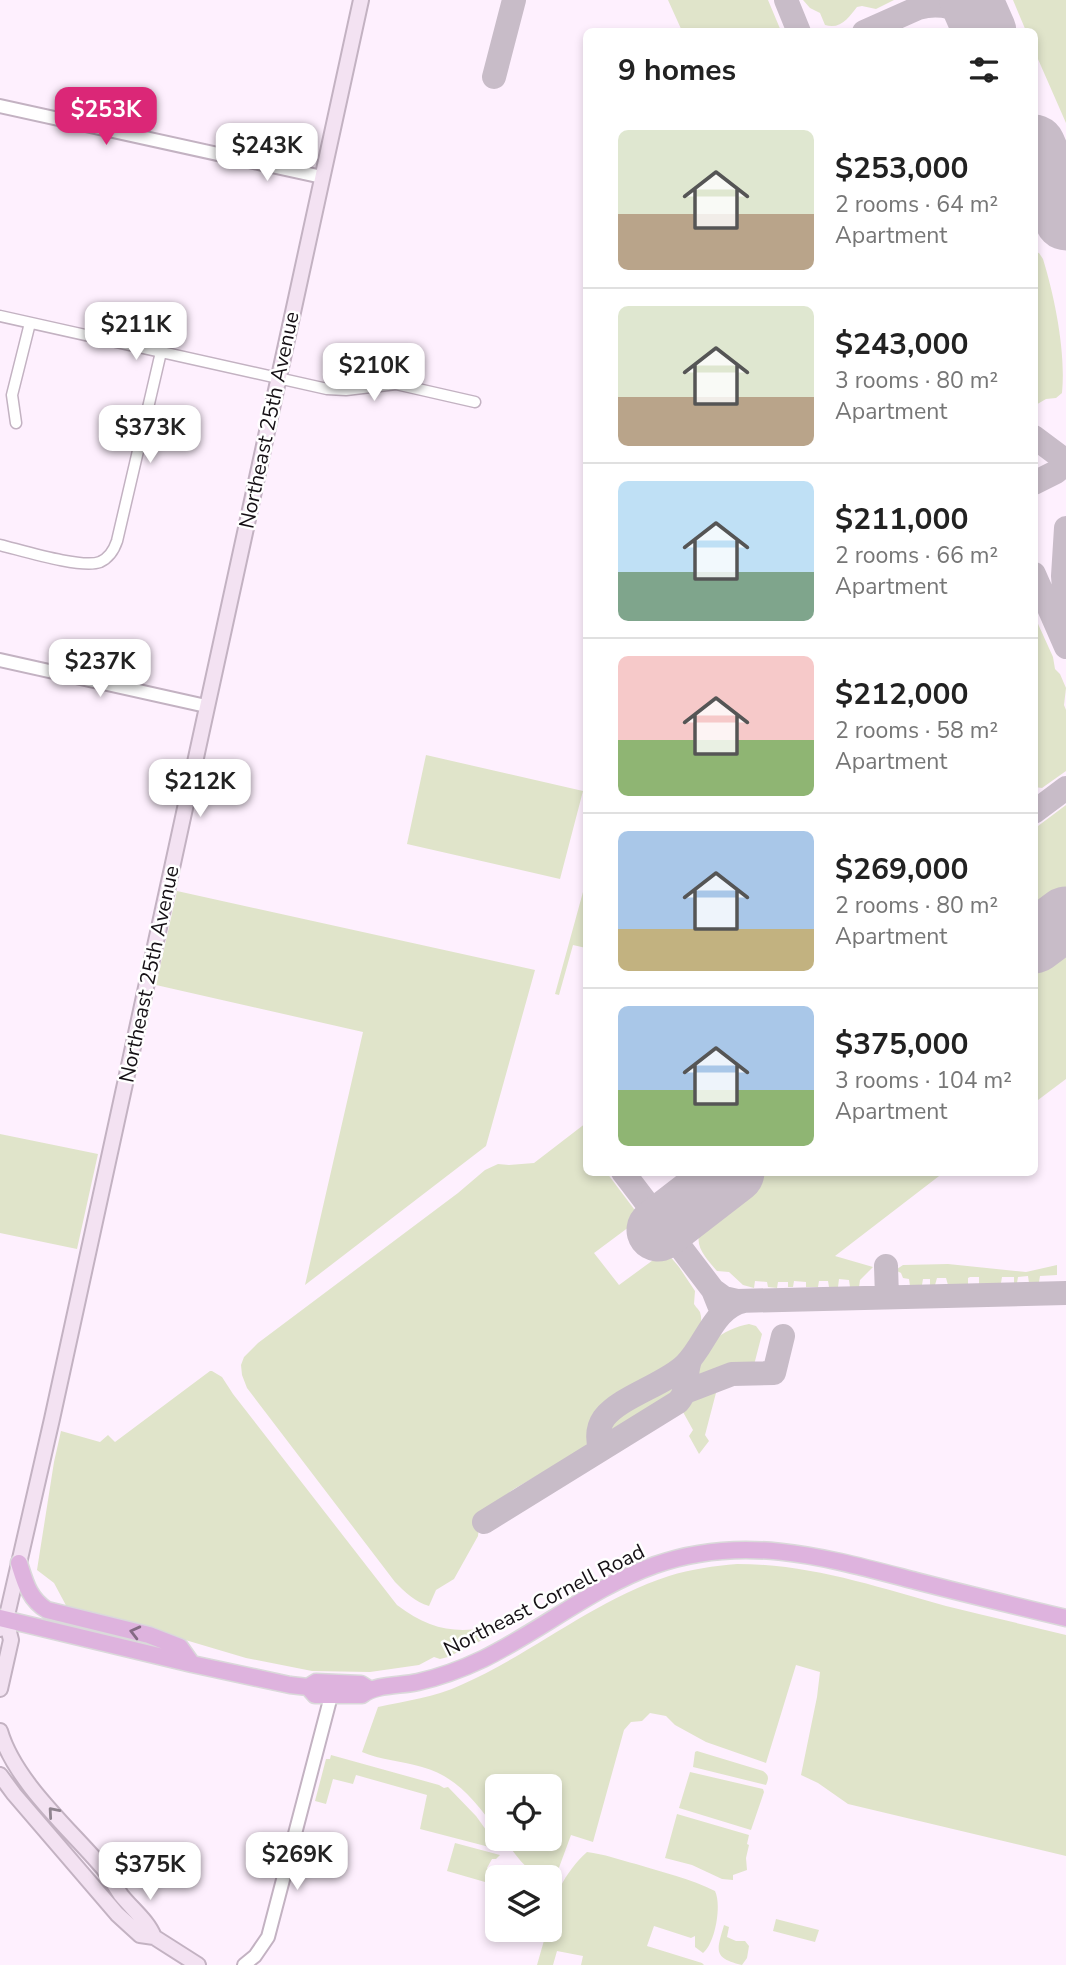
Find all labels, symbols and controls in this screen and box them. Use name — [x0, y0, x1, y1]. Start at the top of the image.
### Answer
text: 9 homes — [618, 50, 736, 91]
icon: filters — [965, 51, 1003, 89]
pin: $253K — [57, 88, 155, 147]
text: $253K — [71, 94, 141, 125]
pin: $243K — [218, 124, 316, 183]
text: $243K — [232, 130, 302, 161]
text: $253,000 — [835, 148, 968, 189]
icon: home — [674, 158, 758, 242]
text: 2 rooms · 64 m² — [835, 189, 998, 220]
text: Apartment — [835, 220, 947, 251]
pin: $211K — [87, 302, 185, 362]
text: $211K — [101, 309, 171, 340]
street label: Northeast 25th Avenue — [232, 309, 306, 531]
text: $243,000 — [835, 324, 968, 365]
icon: home — [674, 334, 758, 418]
pin: $210K — [325, 344, 423, 403]
text: $210K — [339, 350, 409, 381]
text: 3 rooms · 80 m² — [835, 365, 998, 396]
text: Apartment — [835, 396, 947, 427]
pin: $373K — [101, 406, 199, 465]
text: $373K — [115, 412, 185, 443]
text: $211,000 — [835, 499, 968, 540]
icon: home — [674, 509, 758, 593]
text: 2 rooms · 66 m² — [835, 540, 998, 571]
text: Apartment — [835, 571, 947, 602]
pin: $237K — [51, 640, 149, 699]
text: $237K — [65, 646, 135, 677]
text: $212,000 — [835, 674, 968, 715]
icon: home — [674, 684, 758, 768]
text: 2 rooms · 58 m² — [835, 715, 998, 746]
text: Apartment — [835, 746, 947, 777]
pin: $212K — [151, 760, 249, 819]
text: $212K — [165, 766, 235, 797]
text: $269,000 — [835, 849, 968, 890]
icon: home — [674, 859, 758, 943]
street label: Northeast 25th Avenue — [112, 863, 186, 1085]
text: 2 rooms · 80 m² — [835, 890, 998, 921]
text: Apartment — [835, 921, 947, 952]
text: $375,000 — [835, 1024, 968, 1065]
icon: home — [674, 1034, 758, 1118]
text: 3 rooms · 104 m² — [835, 1065, 1012, 1096]
text: Apartment — [835, 1096, 947, 1127]
street label: Northeast Cornell Road — [439, 1537, 649, 1663]
one-way arrow — [129, 1626, 141, 1640]
map controls — [485, 1774, 562, 1942]
button: locate — [485, 1774, 562, 1851]
one-way arrow — [49, 1807, 61, 1820]
pin: $269K — [248, 1832, 346, 1892]
text: $269K — [262, 1839, 332, 1870]
pin: $375K — [101, 1842, 199, 1902]
text: $375K — [115, 1849, 185, 1880]
button: layers — [485, 1865, 562, 1942]

